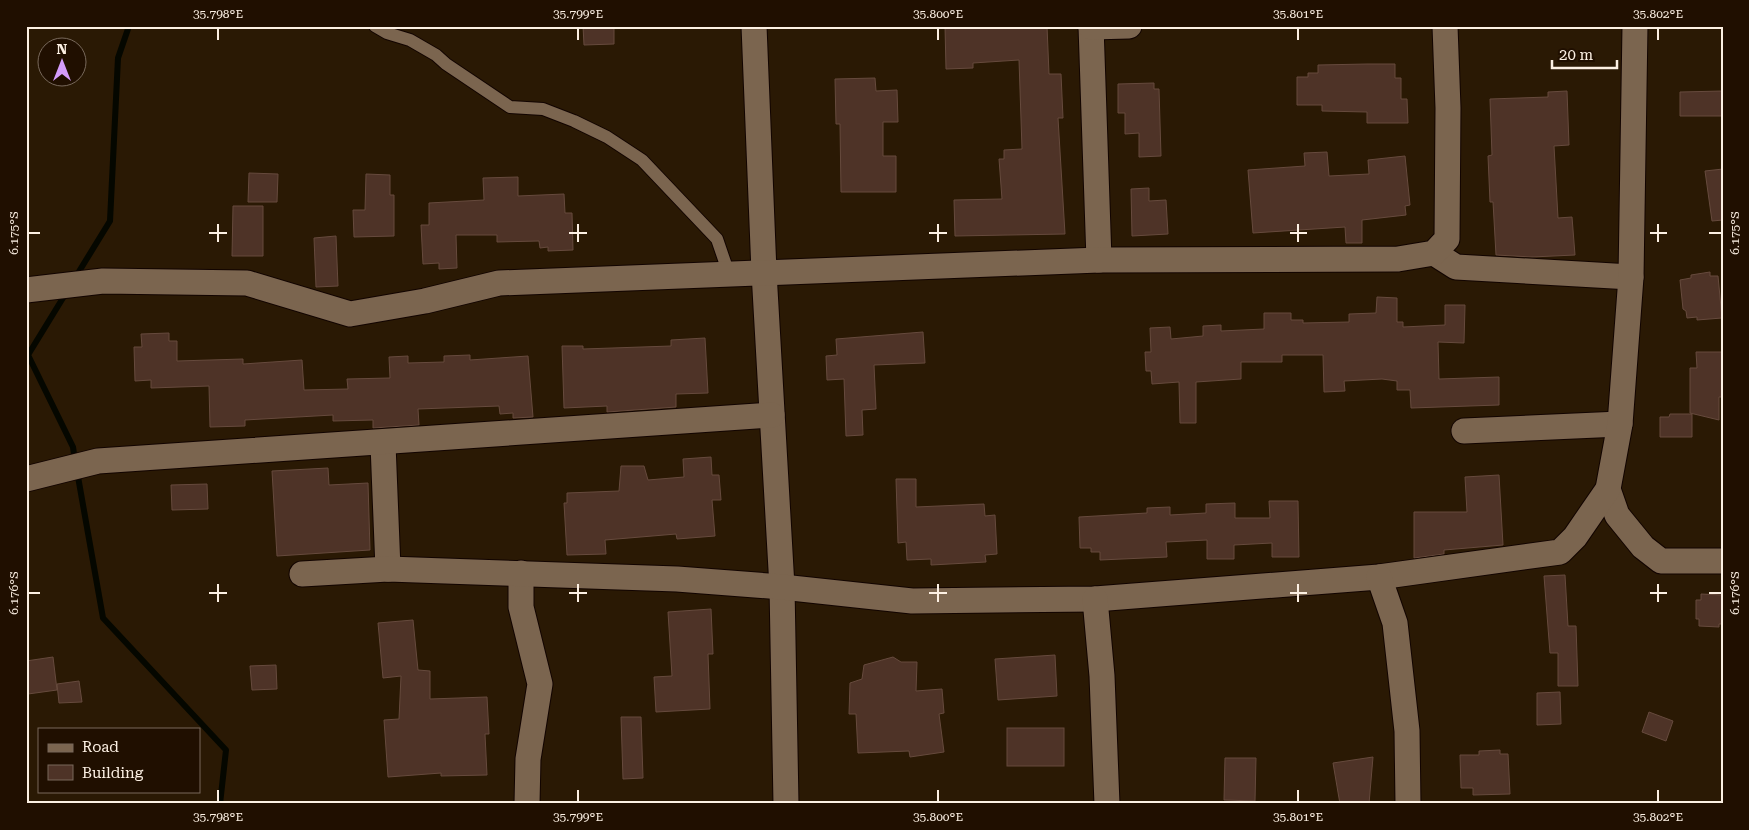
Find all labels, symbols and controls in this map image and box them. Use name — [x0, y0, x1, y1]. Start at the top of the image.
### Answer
text: 35.798°E — [193, 7, 243, 21]
text: 35.799°E — [553, 7, 603, 21]
text: 35.800°E — [913, 7, 963, 21]
text: 35.801°E — [1273, 7, 1323, 21]
text: 35.802°E — [1633, 7, 1683, 21]
north arrow — [38, 38, 88, 88]
scale bar — [1552, 38, 1616, 70]
text: N — [57, 41, 68, 57]
text: 20 m — [1559, 46, 1594, 64]
text: 6.175°S — [7, 211, 21, 255]
text: 6.175°S — [1728, 211, 1742, 255]
text: 6.176°S — [7, 571, 21, 615]
text: 6.176°S — [1728, 571, 1742, 615]
legend — [38, 728, 200, 792]
text: Road — [82, 738, 119, 756]
text: Building — [82, 764, 144, 782]
text: 35.798°E — [193, 810, 243, 824]
text: 35.799°E — [553, 810, 603, 824]
text: 35.800°E — [913, 810, 963, 824]
text: 35.801°E — [1273, 810, 1323, 824]
text: 35.802°E — [1633, 810, 1683, 824]

